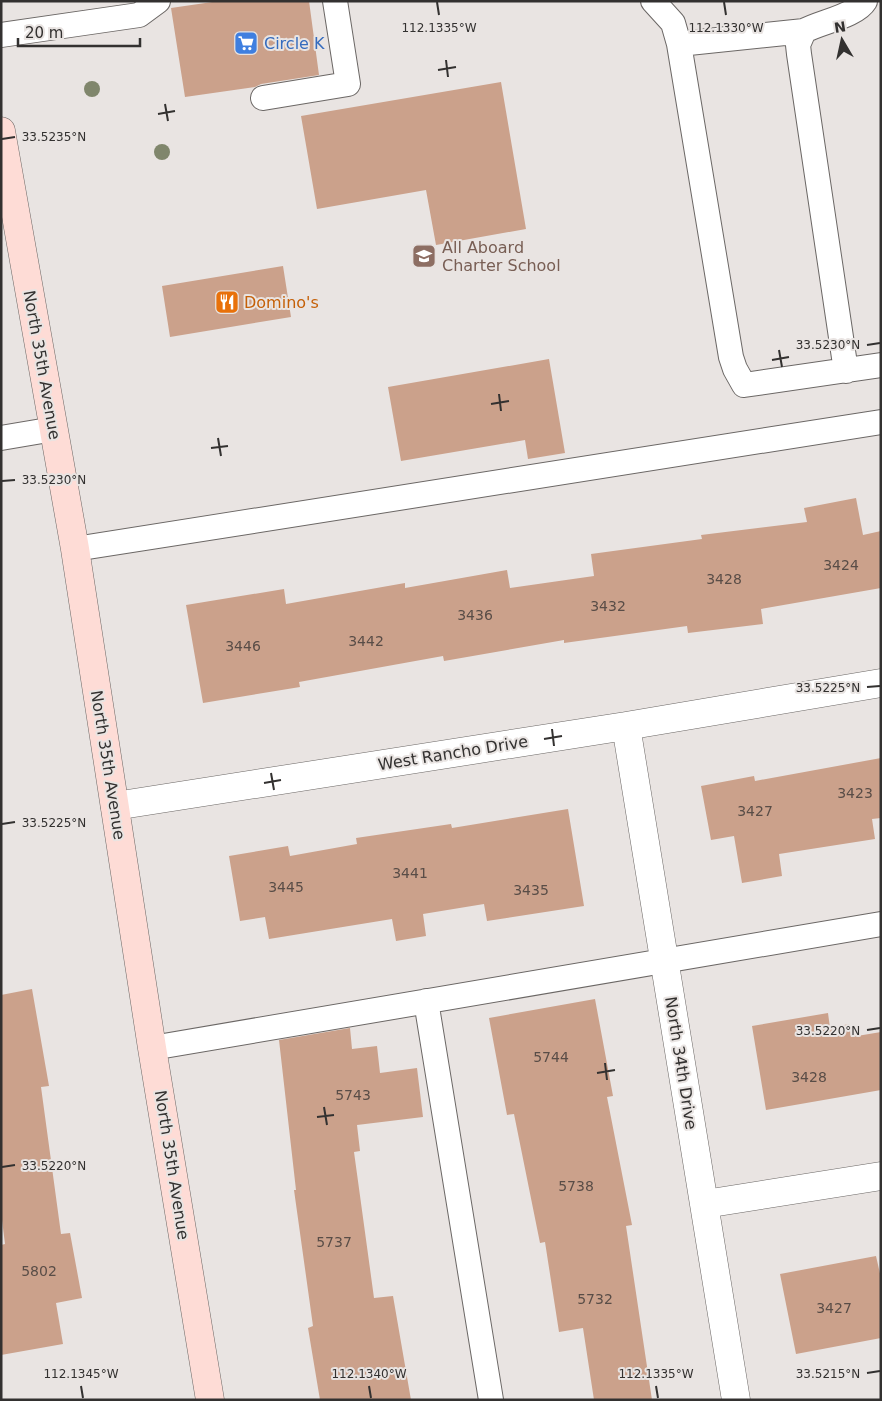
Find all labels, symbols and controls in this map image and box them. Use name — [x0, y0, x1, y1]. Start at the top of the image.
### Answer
scale bar — [18, 15, 140, 47]
north arrow — [817, 15, 867, 65]
text: N — [833, 18, 847, 36]
text: 112.1335°W — [401, 21, 477, 35]
text: 112.1330°W — [688, 21, 764, 35]
text: 20 m — [25, 24, 63, 42]
supermarket icon: Circle K — [233, 30, 259, 56]
place label: Circle K — [264, 34, 325, 53]
text: 33.5235°N — [22, 130, 86, 144]
place label: All Aboard Charter School — [442, 238, 561, 275]
school or university icon: All Aboard Charter School — [411, 243, 437, 269]
street label: North 35th Avenue — [20, 289, 64, 441]
restaurant icon: Domino's — [214, 289, 240, 315]
place label: Domino's — [244, 293, 319, 312]
text: 33.5230°N — [796, 338, 860, 352]
text: 33.5230°N — [22, 473, 86, 487]
house number: 3424 — [823, 557, 859, 573]
house number: 3428 — [706, 571, 742, 587]
house number: 3432 — [590, 598, 626, 614]
house number: 3436 — [457, 607, 493, 623]
house number: 3442 — [348, 633, 384, 649]
house number: 3446 — [225, 638, 261, 654]
text: 33.5225°N — [796, 681, 860, 695]
street label: North 35th Avenue — [87, 689, 129, 841]
street label: West Rancho Drive — [377, 732, 529, 774]
house number: 3423 — [837, 785, 873, 801]
house number: 3427 — [737, 803, 773, 819]
text: 33.5225°N — [22, 816, 86, 830]
house number: 3441 — [392, 865, 428, 881]
house number: 3445 — [268, 879, 304, 895]
house number: 3435 — [513, 882, 549, 898]
street label: North 34th Drive — [661, 995, 701, 1131]
text: 33.5220°N — [796, 1024, 860, 1038]
house number: 5744 — [533, 1049, 569, 1065]
house number: 3428 — [791, 1069, 827, 1085]
house number: 5743 — [335, 1087, 371, 1103]
street label: North 35th Avenue — [151, 1089, 193, 1241]
text: 33.5220°N — [22, 1159, 86, 1173]
house number: 5738 — [558, 1178, 594, 1194]
house number: 5737 — [316, 1234, 352, 1250]
house number: 5802 — [21, 1263, 57, 1279]
house number: 5732 — [577, 1291, 613, 1307]
house number: 3427 — [816, 1300, 852, 1316]
text: 112.1345°W — [43, 1367, 119, 1381]
text: 112.1340°W — [331, 1367, 407, 1381]
text: 112.1335°W — [618, 1367, 694, 1381]
text: 33.5215°N — [796, 1367, 860, 1381]

